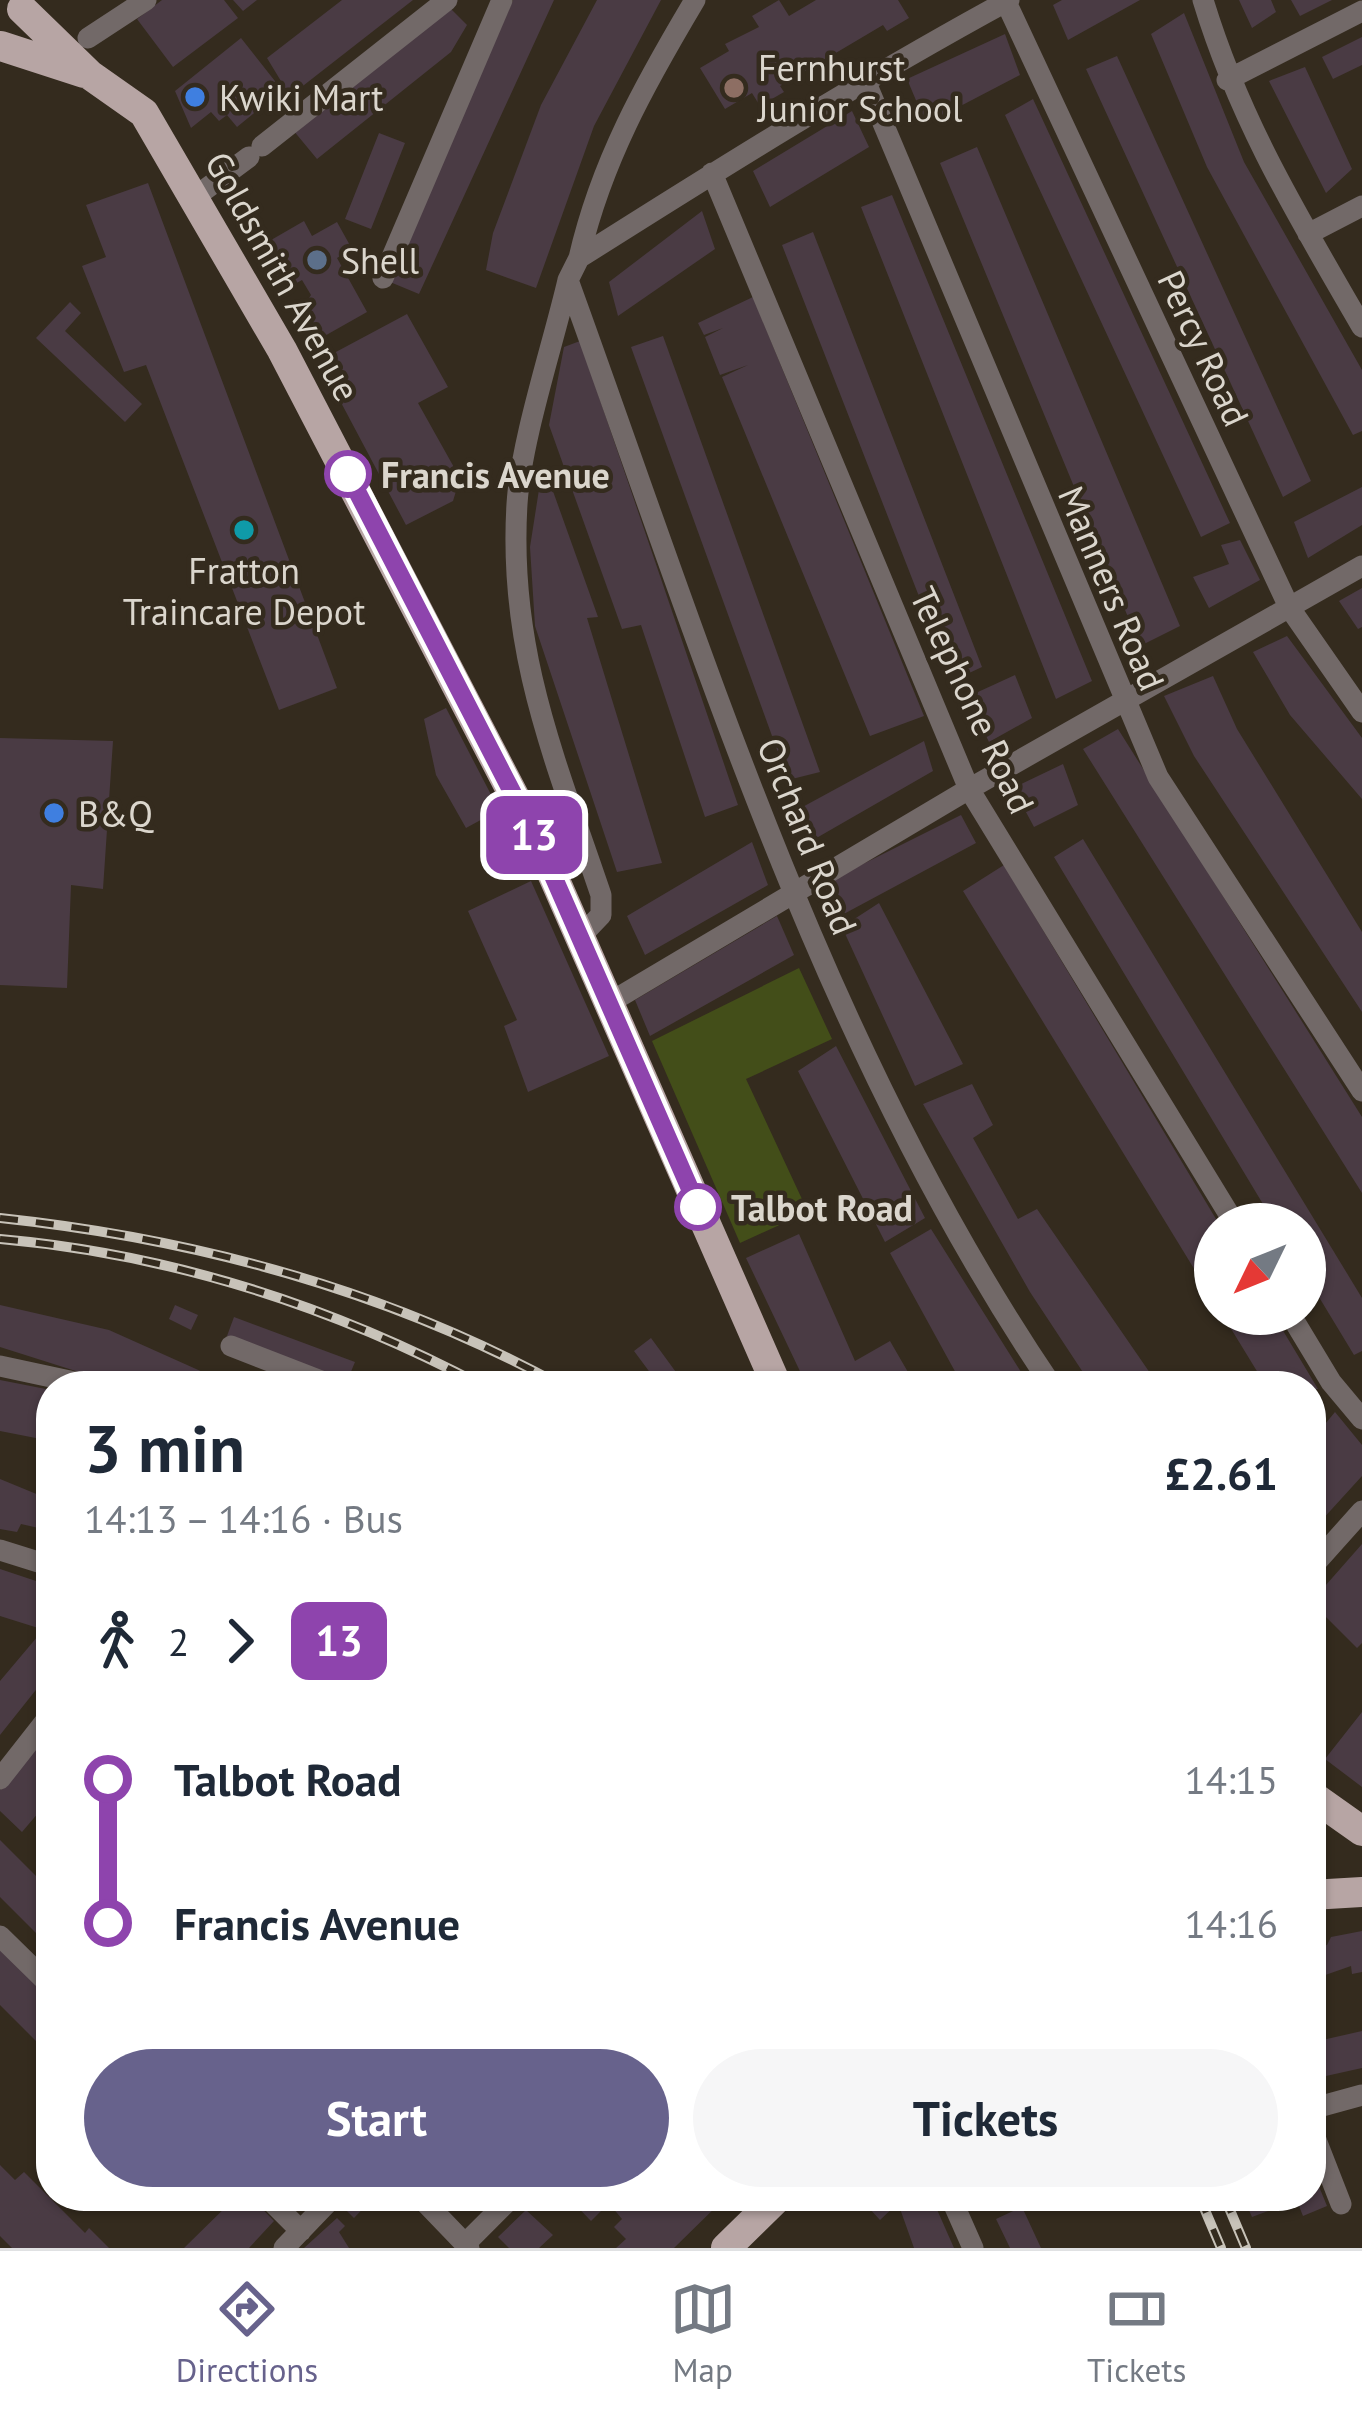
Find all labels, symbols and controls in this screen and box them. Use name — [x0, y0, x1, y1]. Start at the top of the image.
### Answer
place label: Fernhurst Junior School — [756, 44, 963, 132]
place label: Kwiki Mart — [219, 74, 383, 121]
marker: Fernhurst Junior School — [721, 75, 747, 101]
marker: Kwiki Mart — [182, 84, 208, 110]
street label: Goldsmith Avenue — [195, 143, 371, 409]
place label: Shell — [341, 237, 420, 284]
marker: Shell — [304, 247, 330, 273]
street label: Percy Road — [1148, 263, 1260, 433]
place label: Francis Avenue — [381, 451, 610, 498]
marker: Francis Avenue — [326, 452, 370, 496]
street label: Manners Road — [1048, 479, 1176, 697]
marker: Fratton Traincare Depot — [231, 517, 257, 543]
place label: Fratton Traincare Depot — [123, 547, 365, 635]
street label: Telephone Road — [900, 579, 1046, 821]
street label: Orchard Road — [747, 731, 869, 941]
place label: B&Q — [78, 790, 154, 837]
line badge: 13 — [480, 796, 588, 874]
marker: B&Q — [41, 800, 67, 826]
text: 13 — [510, 807, 558, 862]
place label: Talbot Road — [731, 1184, 913, 1231]
marker: Talbot Road — [676, 1185, 720, 1229]
north arrow — [1194, 1203, 1326, 1335]
map controls — [1194, 1203, 1326, 1335]
text: 3 min — [84, 1405, 245, 1490]
text: £2.61 — [1165, 1444, 1278, 1502]
text: 14:13 – 14:16 · Bus — [84, 1493, 403, 1544]
icon: walk — [84, 1608, 150, 1674]
icon: forward — [207, 1608, 273, 1674]
text: 13 — [315, 1613, 363, 1668]
text: 2 — [168, 1616, 189, 1667]
text: Talbot Road — [174, 1750, 401, 1808]
text: 14:15 — [1184, 1754, 1278, 1805]
text: Francis Avenue — [174, 1894, 460, 1952]
text: 14:16 — [1184, 1898, 1278, 1949]
button: Start — [84, 2049, 669, 2187]
button: Tickets — [693, 2049, 1278, 2187]
tab: Directions — [176, 2276, 318, 2391]
tab: Map — [670, 2276, 736, 2391]
tab: Tickets — [1087, 2276, 1186, 2391]

